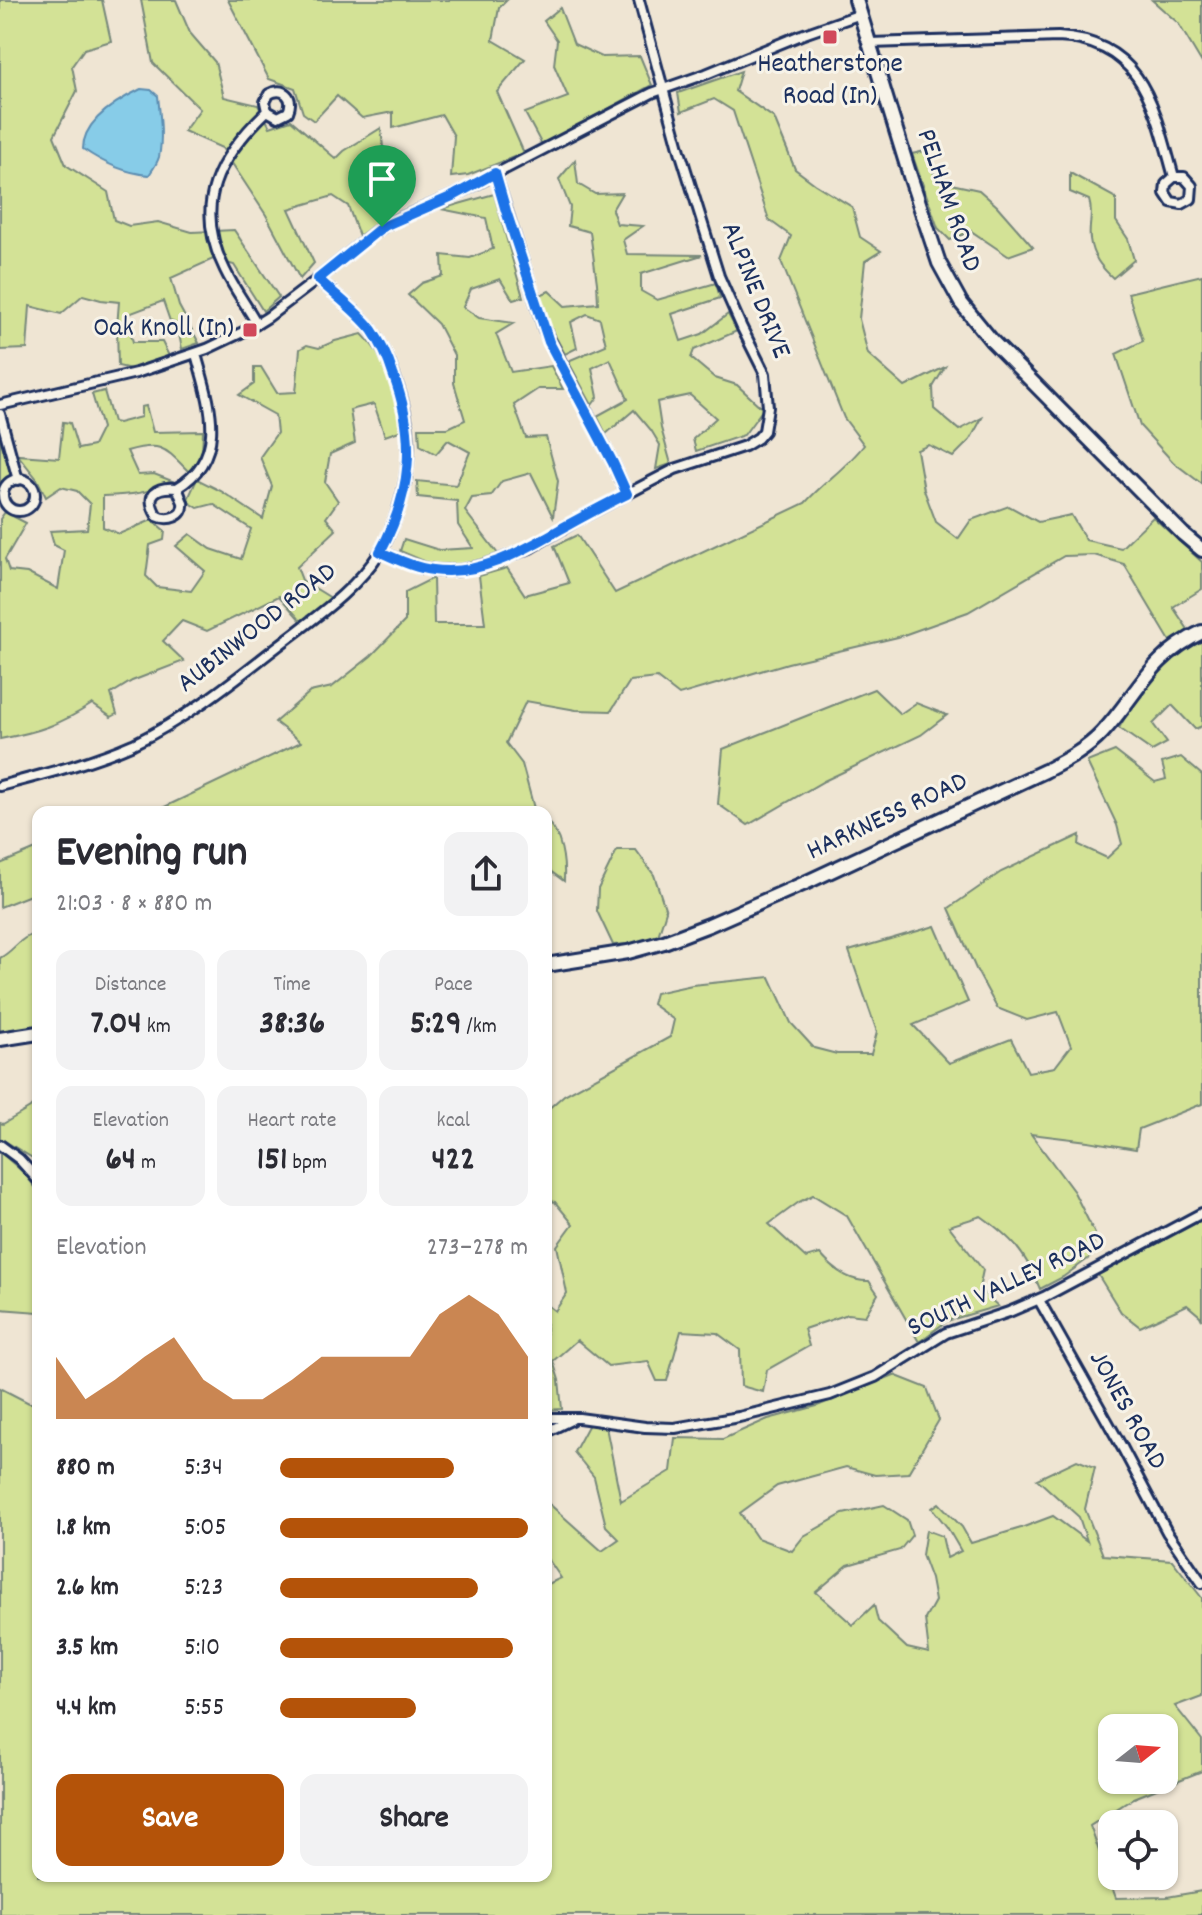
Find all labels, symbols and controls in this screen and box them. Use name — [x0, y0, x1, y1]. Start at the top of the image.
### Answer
marker: Heatherstone Road (In) — [821, 28, 839, 46]
place label: Heatherstone Road (In) — [757, 46, 903, 118]
street label: PELHAM ROAD — [904, 124, 990, 278]
pin — [348, 145, 416, 227]
icon: arrive — [360, 157, 404, 201]
street label: ALPINE DRIVE — [708, 217, 800, 366]
place label: Oak Knoll (In) — [93, 310, 234, 350]
marker: Oak Knoll (In) — [241, 321, 259, 339]
street label: AUBINWOOD ROAD — [170, 554, 346, 704]
street label: HARKNESS ROAD — [801, 763, 975, 873]
text: Evening run — [56, 824, 247, 887]
button: share — [444, 832, 528, 916]
text: 21:03 · 8 × 880 m — [56, 886, 212, 923]
text: Distance — [95, 970, 167, 1001]
text: Time — [273, 970, 311, 1001]
text: Pace — [434, 970, 473, 1001]
text: 7.04 — [90, 1001, 142, 1050]
text: 38:36 — [259, 1001, 325, 1050]
text: 5:29 — [410, 1001, 462, 1050]
text: km — [142, 1012, 171, 1043]
text: /km — [462, 1012, 497, 1043]
text: Elevation — [92, 1106, 169, 1137]
text: Heart rate — [248, 1106, 336, 1137]
text: kcal — [437, 1106, 470, 1137]
text: 64 — [105, 1137, 136, 1186]
text: 151 — [257, 1137, 287, 1186]
text: 422 — [431, 1137, 475, 1186]
text: m — [136, 1148, 156, 1179]
text: bpm — [287, 1148, 327, 1179]
street label: SOUTH VALLEY ROAD — [901, 1223, 1113, 1349]
text: Elevation — [56, 1230, 146, 1267]
text: 273–278 m — [427, 1230, 528, 1267]
street label: JONES ROAD — [1077, 1344, 1175, 1478]
text: 880 m — [56, 1450, 115, 1487]
text: 5:34 — [184, 1450, 223, 1487]
text: 1.8 km — [56, 1510, 111, 1547]
text: 5:05 — [184, 1510, 227, 1547]
text: 2.6 km — [56, 1570, 119, 1607]
text: 5:23 — [184, 1570, 223, 1607]
text: 3.5 km — [56, 1630, 118, 1667]
text: 5:10 — [184, 1630, 220, 1667]
text: 4.4 km — [56, 1690, 116, 1727]
text: 5:55 — [184, 1690, 224, 1727]
north arrow — [1098, 1714, 1178, 1794]
map controls — [1098, 1714, 1178, 1890]
button: Save — [56, 1774, 284, 1866]
button: Share — [300, 1774, 528, 1866]
button: locate — [1098, 1810, 1178, 1890]

